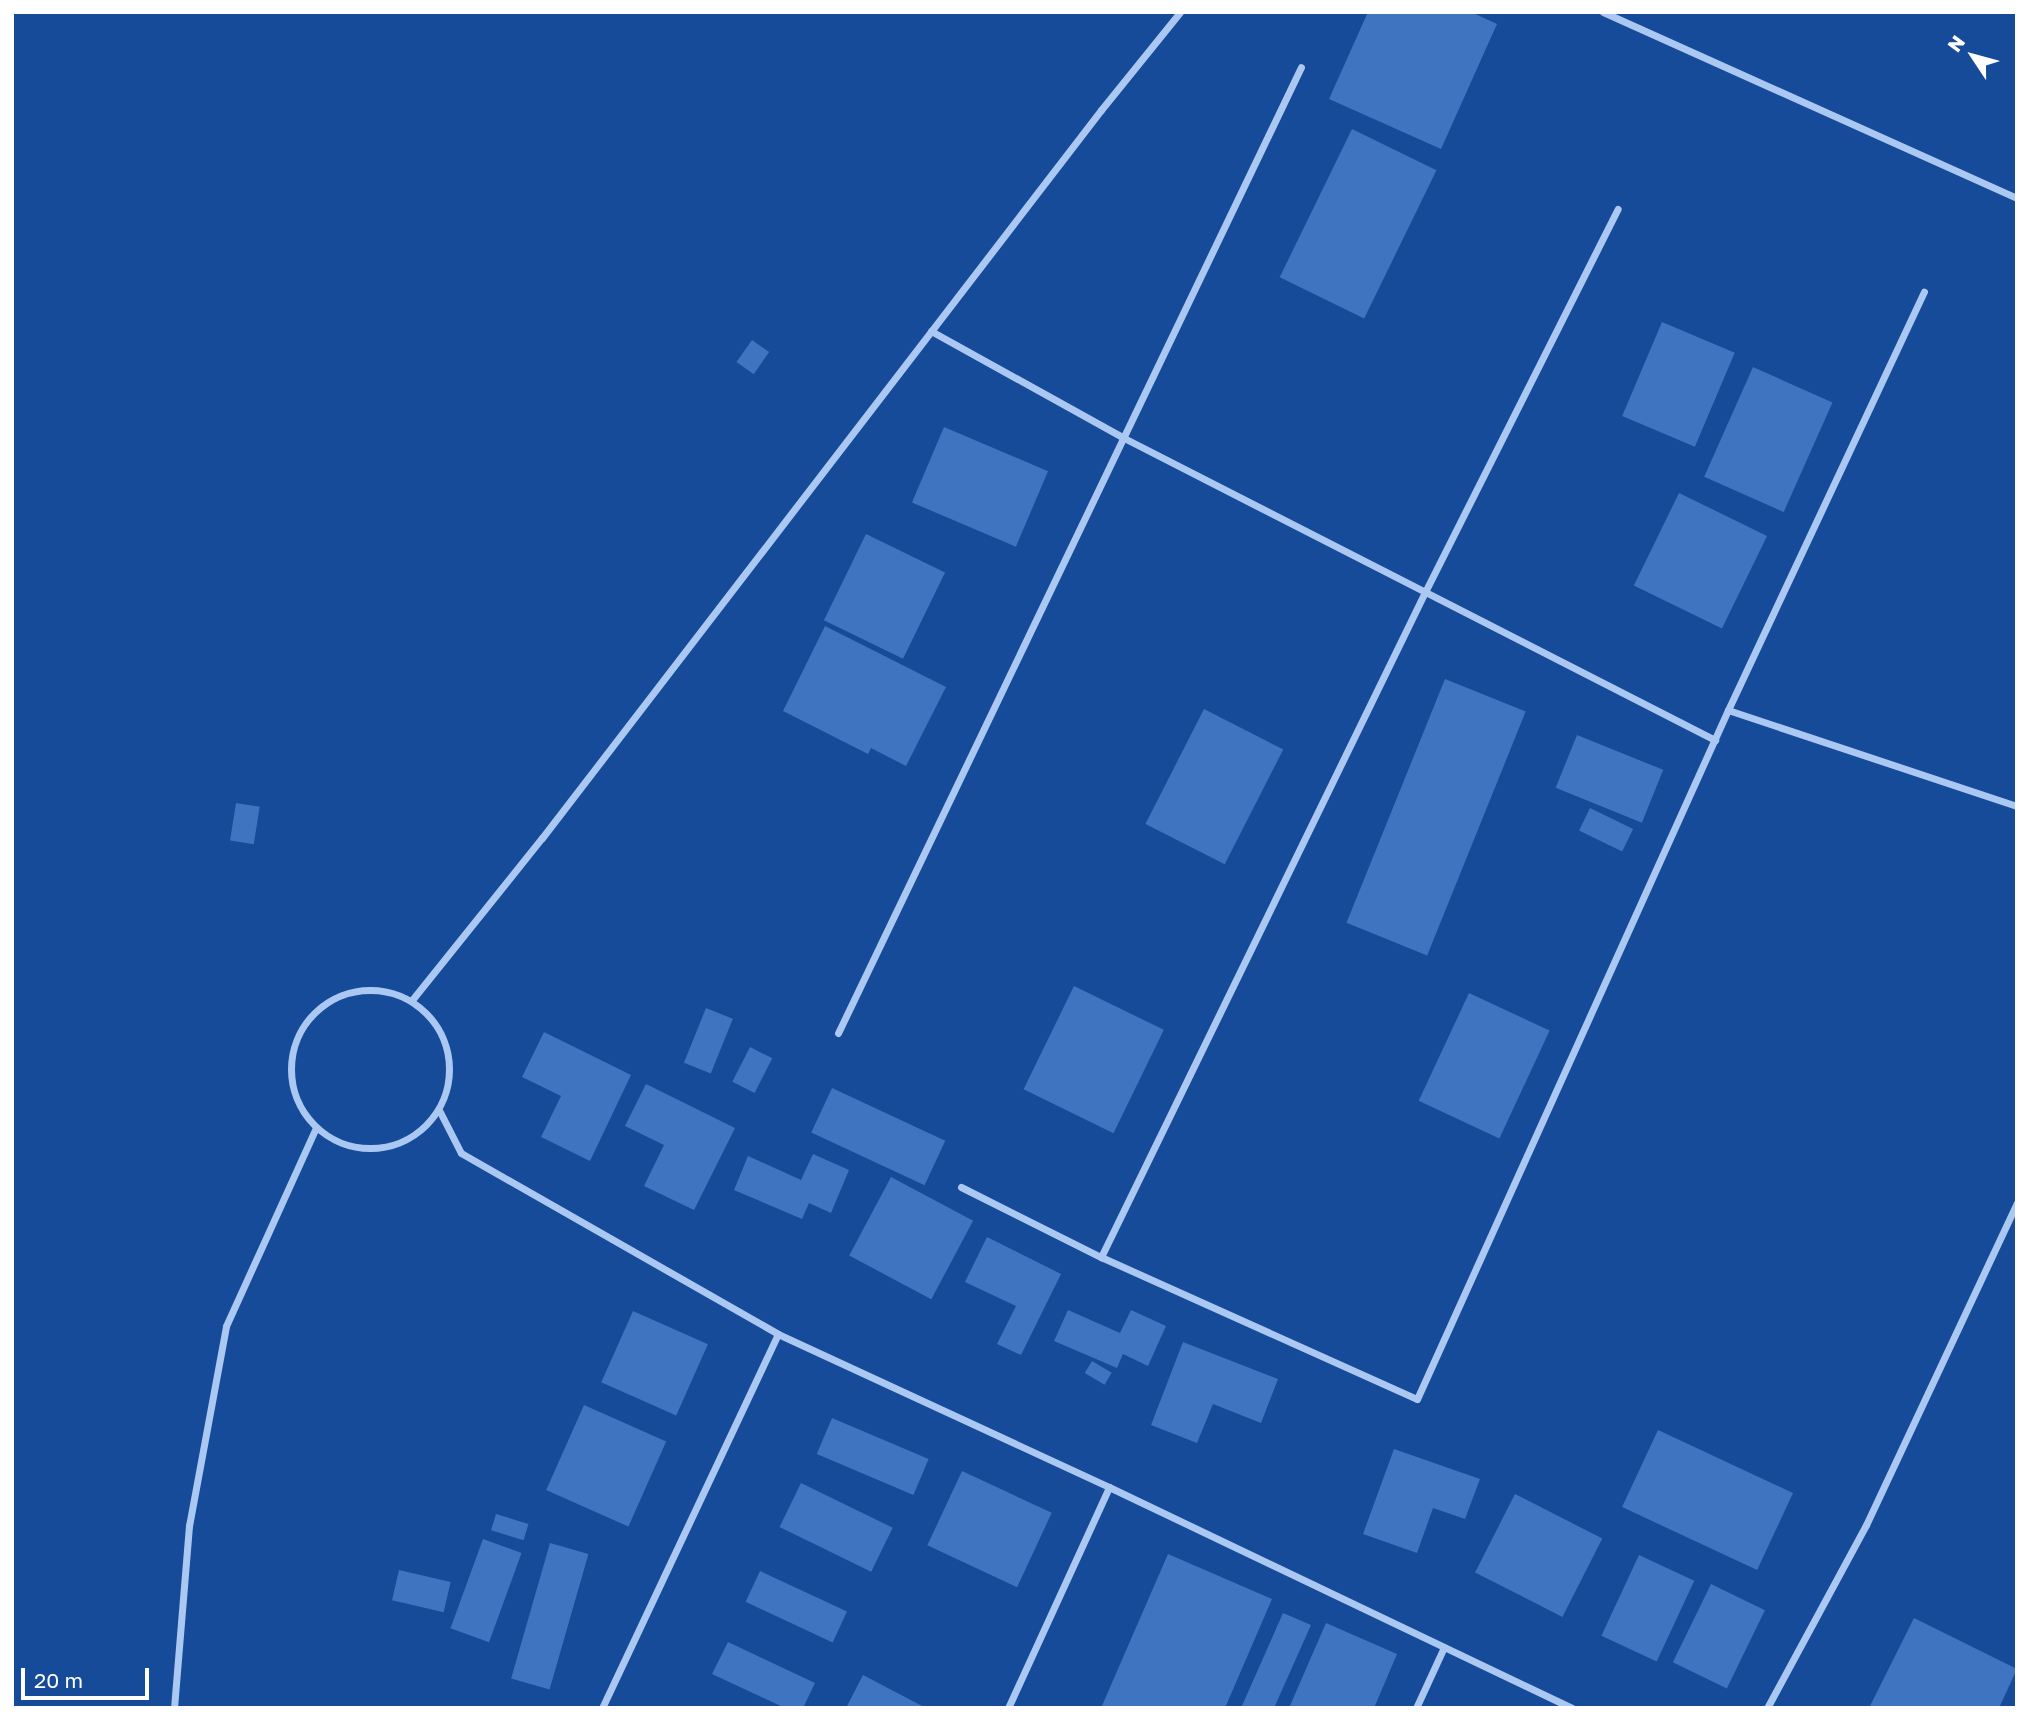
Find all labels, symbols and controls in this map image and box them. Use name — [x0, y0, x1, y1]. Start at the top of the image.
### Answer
north arrow — [1938, 21, 2008, 91]
text: N — [1942, 31, 1969, 56]
scale bar — [24, 1654, 152, 1698]
text: 20 m — [34, 1667, 83, 1693]

